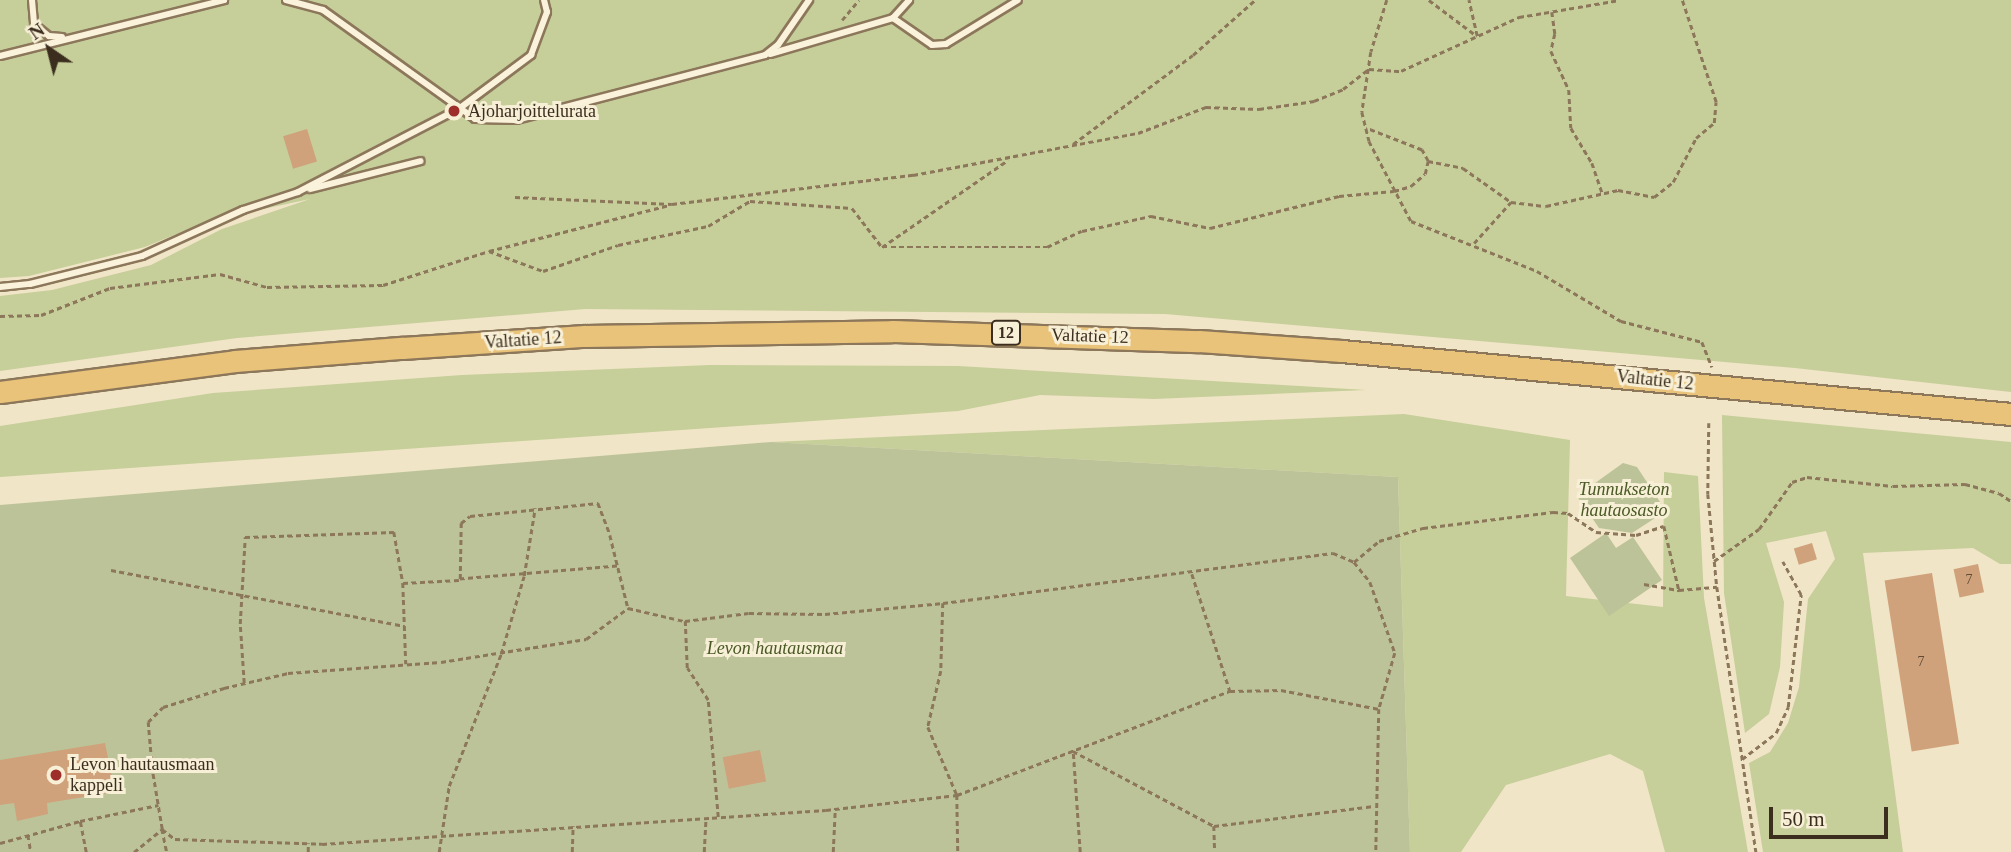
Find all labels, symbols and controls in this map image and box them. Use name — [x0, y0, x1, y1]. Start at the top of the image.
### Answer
north arrow — [14, 14, 84, 84]
text: N — [25, 19, 48, 44]
place label: Ajoharjoittelurata — [468, 100, 596, 122]
marker: Ajoharjoittelurata — [446, 103, 462, 119]
road number: 12 — [990, 320, 1022, 346]
street label: Valtatie 12 — [1051, 324, 1129, 348]
street label: Valtatie 12 — [484, 327, 562, 353]
street label: Valtatie 12 — [1615, 365, 1695, 395]
park label: Tunnukseton hautaosasto — [1578, 479, 1670, 522]
house number: 7 — [1966, 572, 1972, 588]
park label: Levon hautausmaa — [707, 637, 843, 659]
house number: 7 — [1918, 654, 1924, 670]
place label: Levon hautausmaan kappeli — [70, 754, 214, 796]
marker: Levon hautausmaan kappeli — [48, 767, 64, 783]
scale bar — [1773, 792, 1892, 836]
text: 50 m — [1782, 807, 1825, 831]

